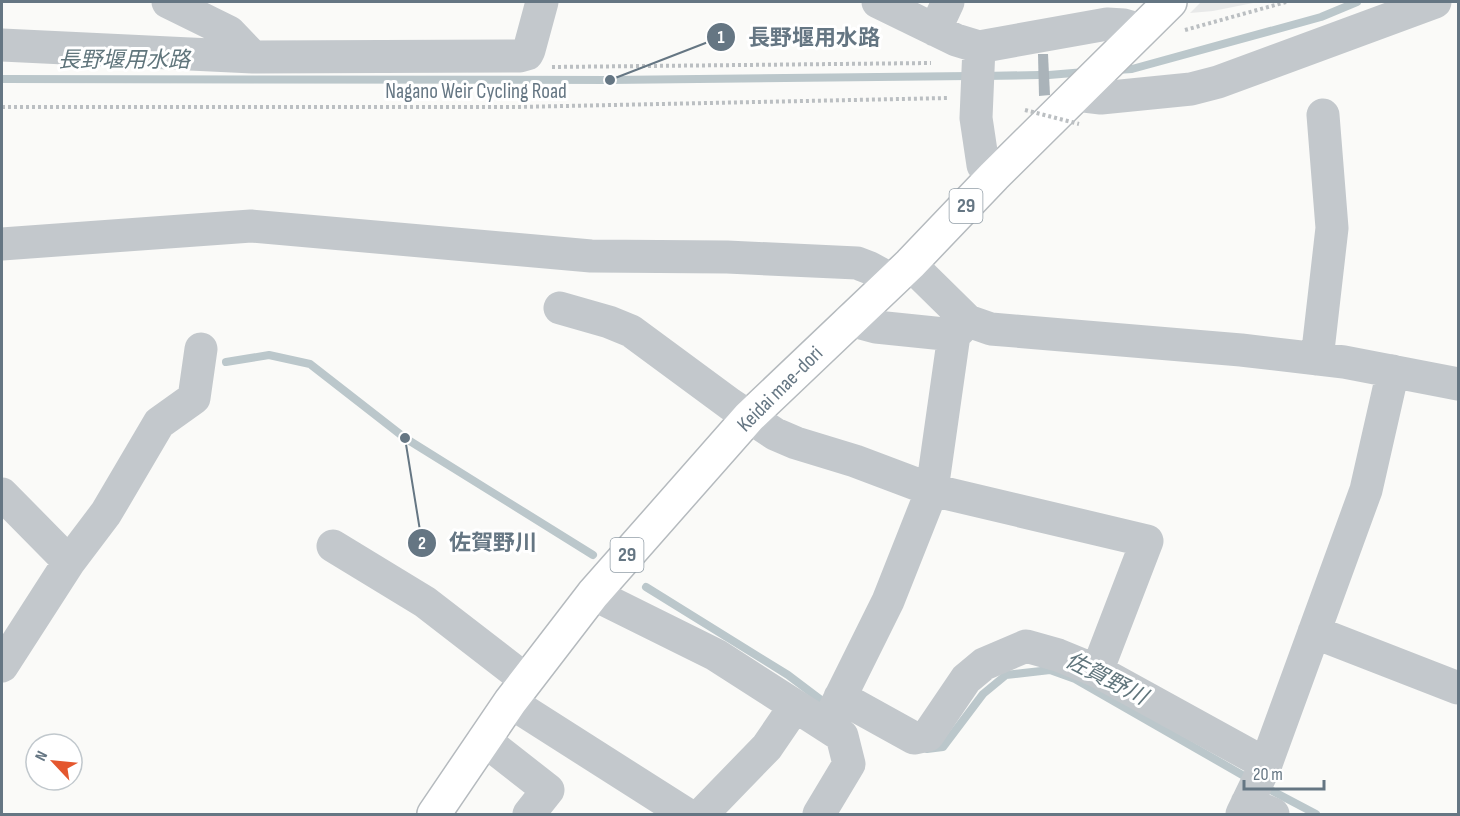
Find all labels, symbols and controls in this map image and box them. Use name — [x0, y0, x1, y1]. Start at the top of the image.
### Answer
callout: 長野堰用水路 — [706, 17, 892, 57]
text: 長野堰用水路 — [748, 25, 880, 52]
text: 1 — [717, 27, 725, 48]
water label: 長野堰用水路 — [58, 47, 192, 74]
street label: Nagano Weir Cycling Road — [385, 79, 567, 104]
road number: 29 — [950, 189, 982, 223]
street label: Keidai mae-dori — [732, 341, 828, 437]
callout: 佐賀野川 — [407, 523, 549, 563]
text: 佐賀野川 — [449, 530, 537, 557]
text: 2 — [418, 533, 426, 554]
road number: 29 — [610, 538, 644, 572]
water label: 佐賀野川 — [1061, 647, 1153, 712]
north arrow — [24, 732, 84, 792]
text: N — [31, 748, 52, 764]
scale bar — [1244, 753, 1324, 791]
text: 20 m — [1253, 764, 1283, 785]

